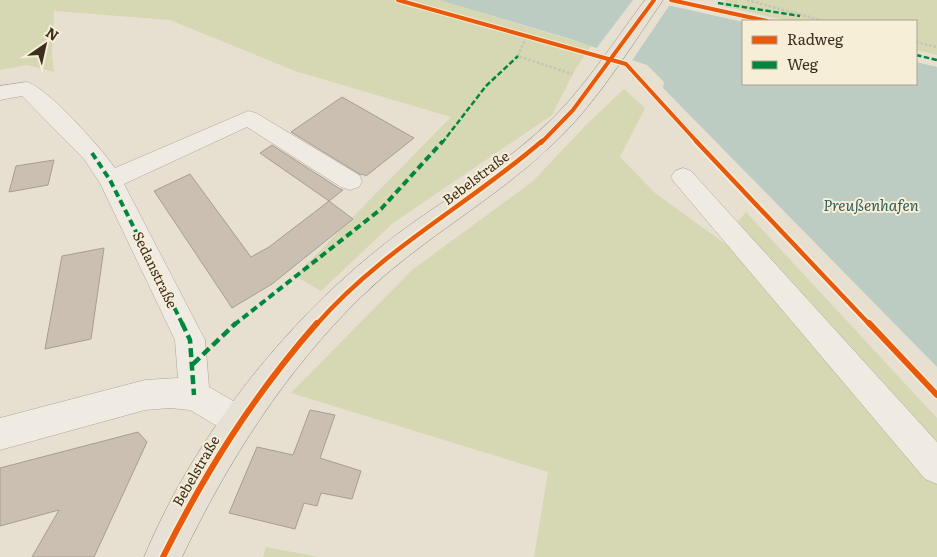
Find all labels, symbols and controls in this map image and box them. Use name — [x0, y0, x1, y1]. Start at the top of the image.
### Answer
north arrow — [20, 20, 70, 70]
legend — [742, 20, 917, 85]
text: N — [42, 22, 63, 45]
text: Radweg — [787, 27, 844, 50]
text: Weg — [787, 52, 819, 75]
street label: Bebelstraße — [438, 146, 513, 209]
water label: Preußenhafen — [823, 193, 919, 216]
street label: Sedanstraße — [129, 228, 183, 311]
street label: Bebelstraße — [167, 431, 223, 510]

